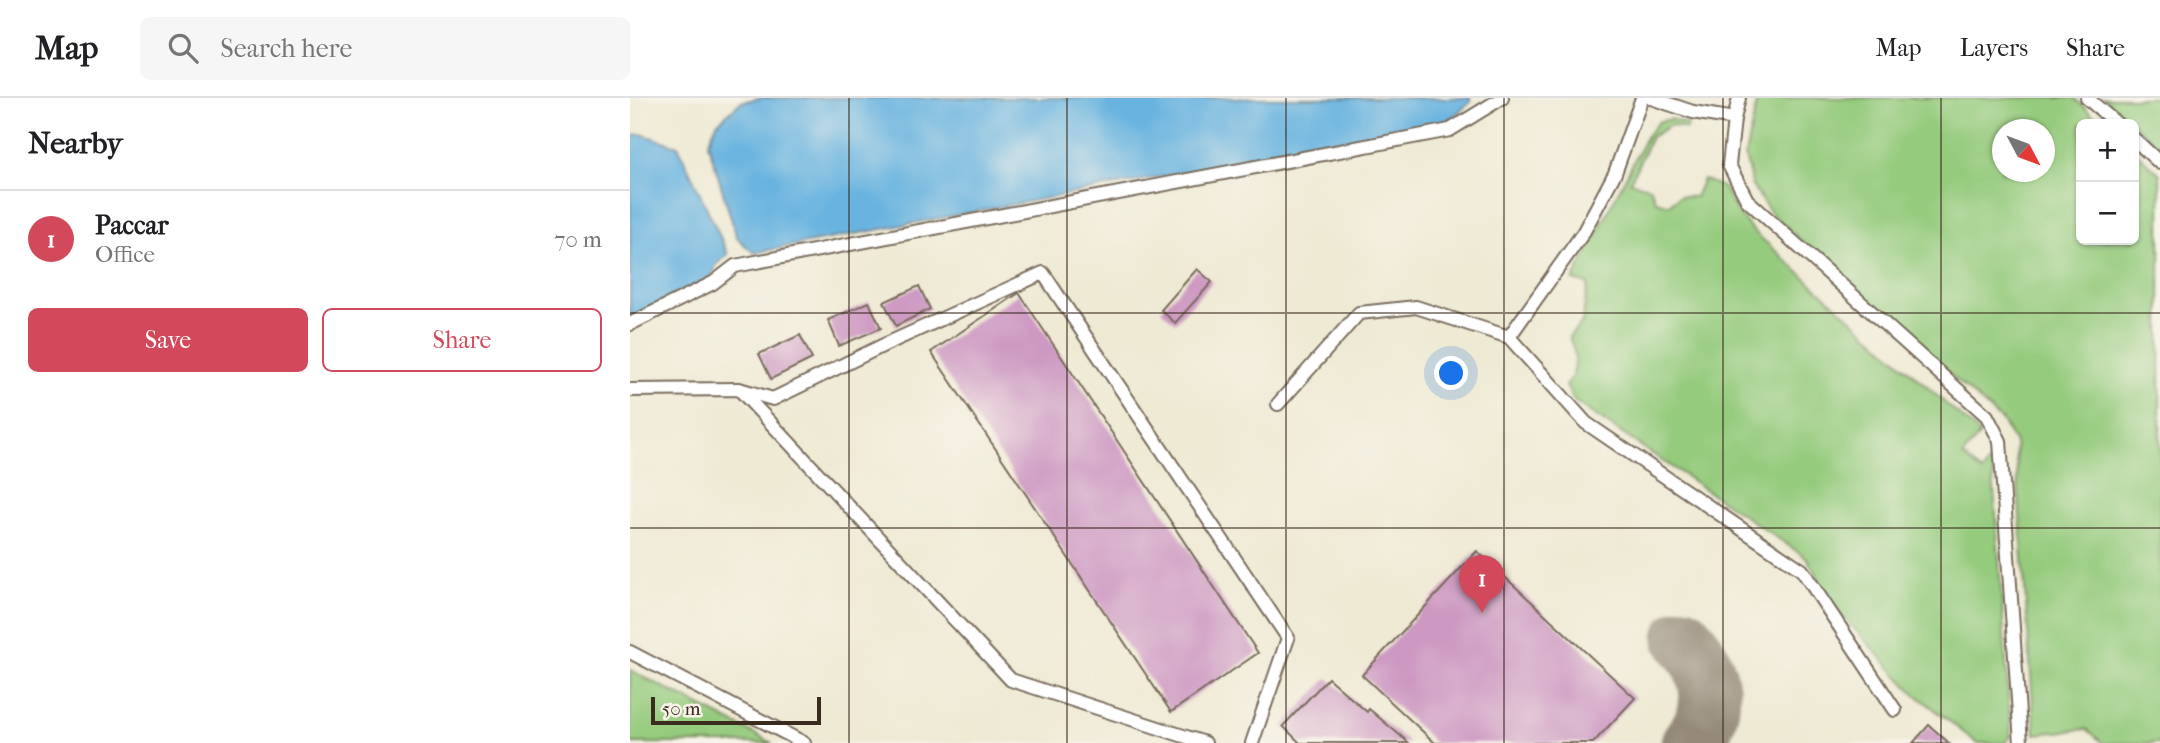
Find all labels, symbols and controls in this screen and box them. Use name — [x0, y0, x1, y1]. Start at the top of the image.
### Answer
search box — [140, 17, 630, 80]
text: Map — [35, 29, 98, 68]
icon: search — [164, 29, 202, 67]
text: Search here — [220, 33, 352, 64]
text: Map — [1876, 34, 1922, 62]
text: Layers — [1960, 34, 2028, 62]
text: Share — [2066, 34, 2125, 62]
north arrow — [1992, 119, 2055, 182]
map controls — [2076, 119, 2139, 245]
button: + — [2076, 119, 2139, 182]
text: Nearby — [28, 126, 123, 161]
button: − — [2076, 182, 2139, 245]
text: Paccar — [95, 210, 168, 241]
text: 1 — [47, 226, 55, 253]
text: 70 m — [554, 226, 602, 253]
text: Office — [95, 241, 155, 268]
button: Save — [28, 308, 308, 372]
button: Share — [322, 308, 602, 372]
your location — [1434, 356, 1468, 390]
pin: 1 — [1459, 555, 1505, 613]
scale bar — [651, 694, 821, 726]
text: 50 m — [662, 698, 701, 720]

